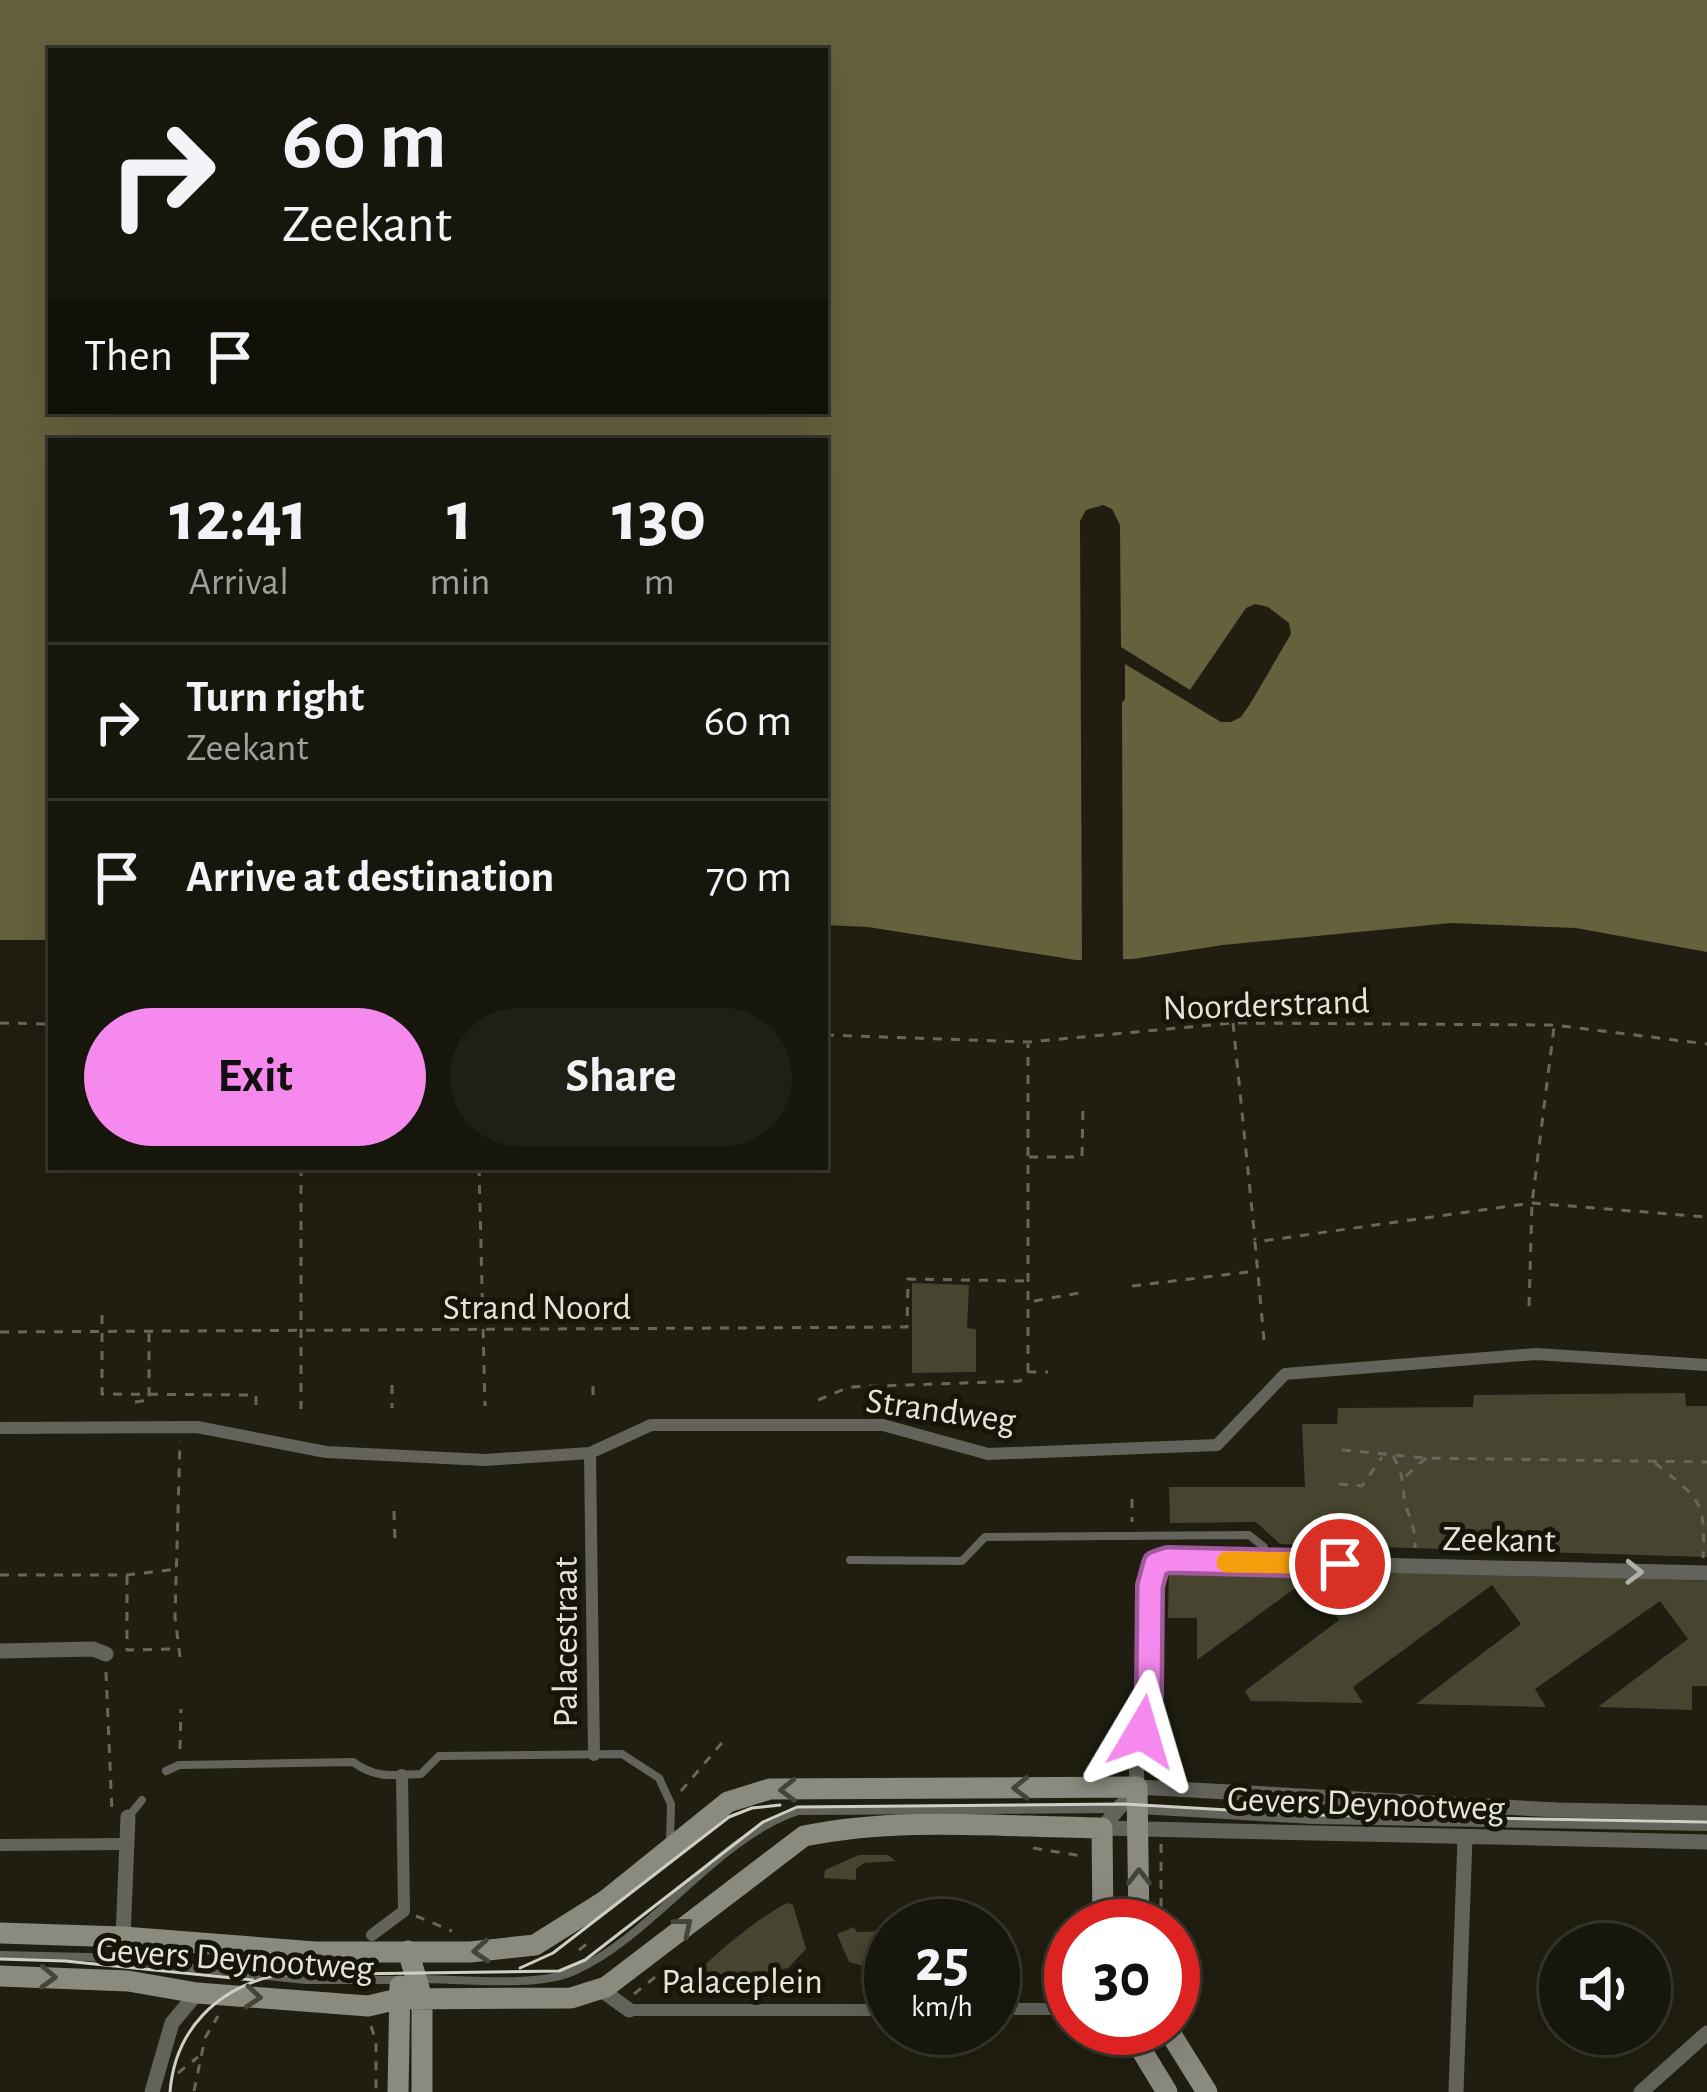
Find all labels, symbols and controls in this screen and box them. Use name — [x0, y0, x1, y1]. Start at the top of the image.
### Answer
icon: right — [84, 96, 240, 252]
text: 60 m — [282, 100, 447, 184]
text: Zeekant — [282, 198, 452, 252]
icon: arrive — [197, 324, 263, 390]
text: Then — [84, 334, 173, 379]
text: 12:41 — [170, 481, 308, 553]
text: 1 — [447, 481, 473, 553]
text: 130 — [612, 481, 706, 553]
text: Arrival — [189, 563, 289, 602]
text: min — [430, 563, 490, 602]
text: m — [644, 563, 675, 602]
text: Turn right — [186, 675, 364, 720]
icon: right — [84, 689, 150, 755]
text: 60 m — [704, 699, 792, 744]
text: Zeekant — [186, 729, 309, 768]
icon: arrive — [84, 845, 150, 911]
text: Arrive at destination — [186, 855, 554, 900]
text: 70 m — [706, 855, 792, 900]
street label: Noorderstrand — [1162, 983, 1370, 1027]
button: Exit — [84, 1008, 426, 1146]
button: Share — [450, 1008, 792, 1146]
street label: Strand Noord — [443, 1290, 631, 1326]
street label: Strandweg — [864, 1383, 1018, 1439]
pin — [1289, 1513, 1391, 1615]
street label: Zeekant — [1442, 1521, 1556, 1559]
icon: arrive — [1307, 1531, 1373, 1597]
street label: Palacestraat — [548, 1556, 584, 1728]
one-way arrow — [1625, 1558, 1644, 1584]
position arrow — [1079, 1669, 1205, 1795]
one-way arrow — [1011, 1775, 1030, 1801]
one-way arrow — [778, 1776, 797, 1802]
street label: Gevers Deynootweg — [1226, 1781, 1506, 1827]
one-way arrow — [1126, 1867, 1152, 1885]
speed limit sign: 30 — [1044, 1899, 1200, 2055]
one-way arrow — [671, 1918, 693, 1940]
map controls — [1539, 1923, 1671, 2055]
button: sound — [1539, 1923, 1671, 2055]
street label: Gevers Deynootweg — [95, 1931, 375, 1987]
text: 25 — [915, 1932, 969, 1992]
one-way arrow — [471, 1937, 490, 1963]
one-way arrow — [39, 1964, 58, 1990]
street label: Palaceplein — [661, 1964, 823, 2000]
one-way arrow — [244, 1984, 263, 2010]
text: km/h — [911, 1992, 973, 2022]

